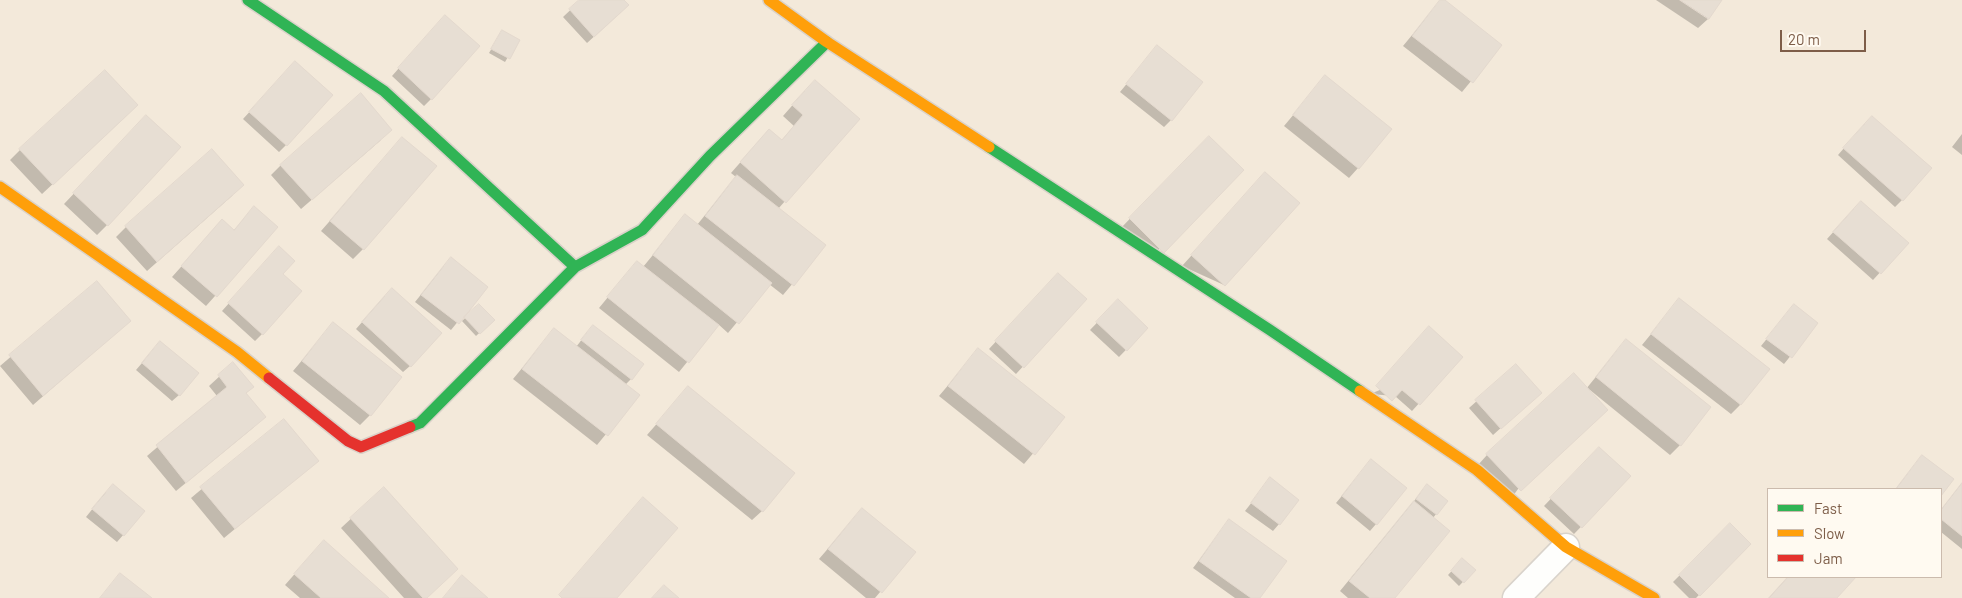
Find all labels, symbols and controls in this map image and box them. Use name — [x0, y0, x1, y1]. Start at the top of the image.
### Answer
scale bar — [1782, 20, 1868, 52]
text: 20 m — [1788, 30, 1820, 48]
legend — [1767, 488, 1942, 578]
text: Fast — [1814, 499, 1842, 517]
text: Slow — [1814, 524, 1845, 542]
text: Jam — [1814, 549, 1843, 567]

